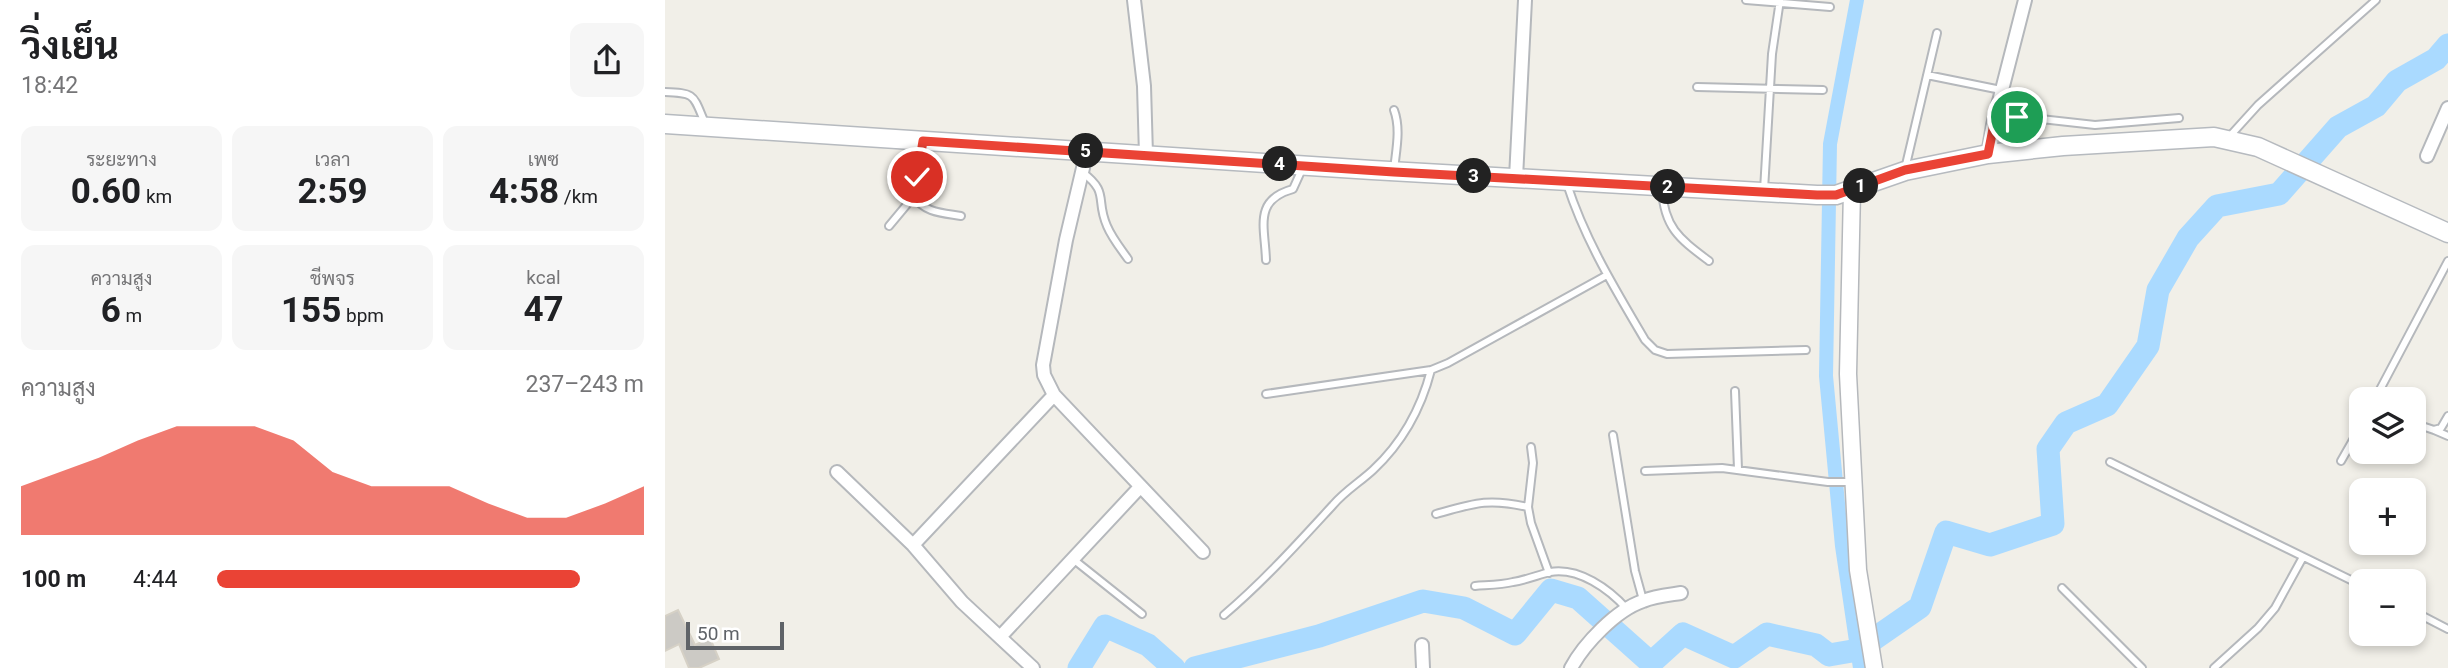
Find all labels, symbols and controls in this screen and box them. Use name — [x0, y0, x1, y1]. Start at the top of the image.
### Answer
button: share — [570, 23, 644, 97]
text: วิ่งเย็น — [21, 24, 119, 68]
text: 18:42 — [21, 72, 78, 99]
pin — [1987, 87, 2047, 147]
icon: arrive — [1998, 98, 2036, 136]
pin: 5 — [1069, 134, 1103, 168]
text: 5 — [1080, 139, 1091, 162]
pin: 4 — [1263, 146, 1297, 182]
pin — [887, 147, 947, 207]
text: ระยะทาง — [86, 148, 157, 171]
text: เวลา — [315, 148, 350, 171]
text: เพซ — [528, 148, 559, 171]
text: 4 — [1274, 152, 1285, 175]
icon: check — [898, 158, 936, 196]
pin: 3 — [1457, 158, 1491, 194]
text: 3 — [1468, 164, 1479, 187]
pin: 1 — [1843, 168, 1879, 204]
pin: 2 — [1651, 170, 1685, 204]
text: 0.60 — [71, 171, 141, 212]
text: 2:59 — [297, 171, 368, 212]
text: 4:58 — [489, 171, 559, 212]
text: 1 — [1855, 174, 1866, 197]
text: 2 — [1662, 175, 1673, 198]
text: km — [141, 185, 172, 208]
text: /km — [559, 185, 598, 208]
text: kcal — [526, 266, 561, 289]
text: ความสูง — [91, 267, 152, 290]
text: ชีพจร — [310, 267, 355, 290]
text: 47 — [523, 289, 564, 330]
text: 6 — [101, 290, 121, 331]
text: 155 — [281, 290, 341, 331]
text: m — [121, 304, 142, 327]
text: bpm — [341, 304, 384, 327]
text: 237–243 m — [525, 371, 644, 398]
text: ความสูง — [21, 375, 96, 402]
map controls — [2349, 387, 2426, 646]
button: layers — [2349, 387, 2426, 464]
button: + — [2349, 478, 2426, 555]
text: 100 m — [21, 566, 86, 593]
text: 4:44 — [133, 566, 177, 593]
button: − — [2349, 569, 2426, 646]
scale bar — [686, 619, 784, 651]
text: 50 m — [697, 622, 740, 645]

